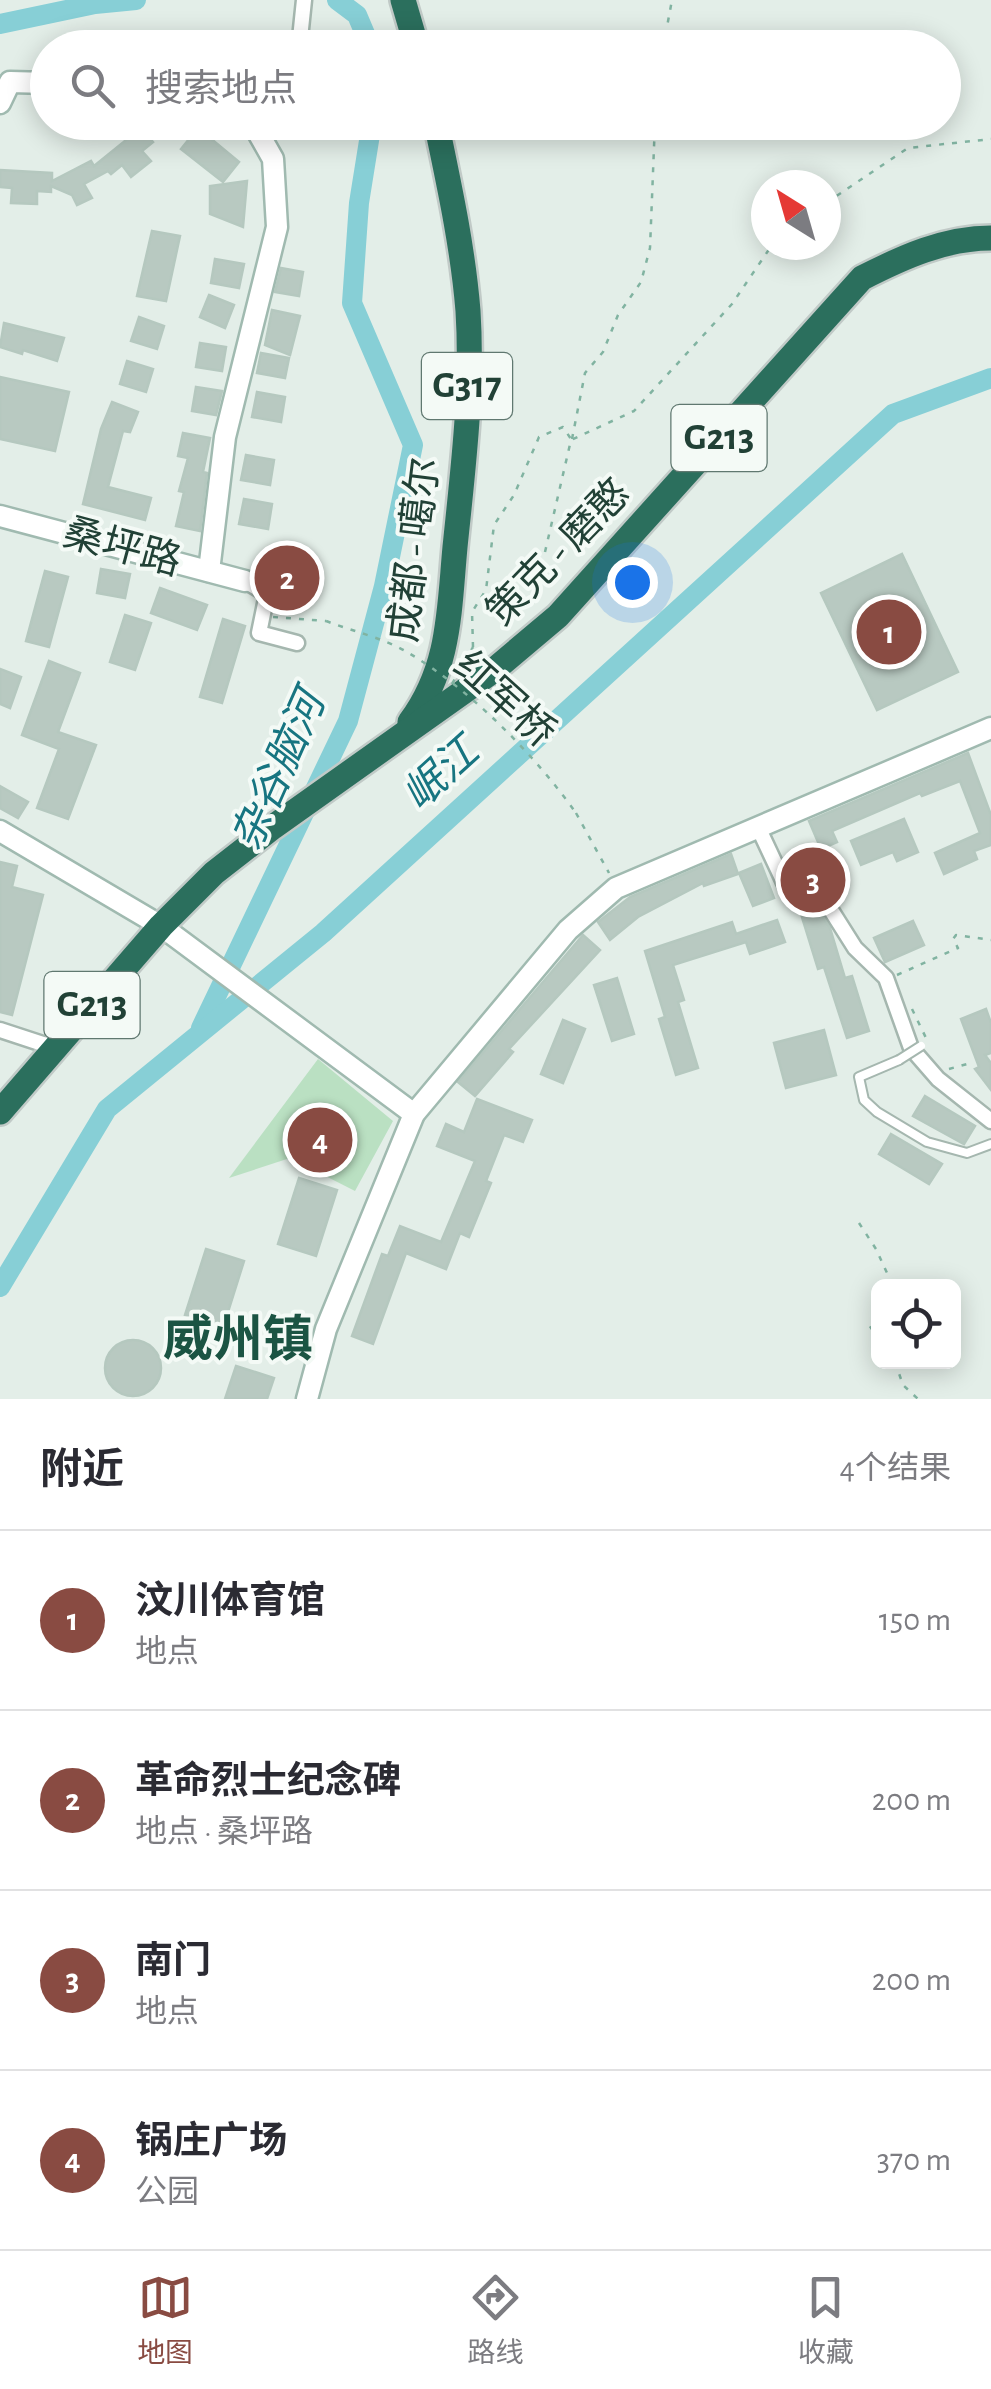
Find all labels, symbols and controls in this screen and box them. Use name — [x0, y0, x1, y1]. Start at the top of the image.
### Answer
search box — [30, 30, 961, 140]
icon: search — [65, 58, 120, 113]
text: 搜索地点 — [145, 71, 297, 109]
north arrow — [751, 170, 841, 260]
road number: G317 — [422, 353, 512, 419]
road number: G213 — [672, 405, 766, 471]
street label: 成都 - 噶尔 — [382, 455, 446, 644]
street label: 策克 - 磨憨 — [479, 471, 638, 634]
street label: 桑坪路 — [59, 511, 186, 583]
pin: 2 — [254, 540, 320, 616]
your location — [607, 557, 658, 608]
pin: 1 — [856, 594, 922, 670]
street label: 红军桥 — [446, 644, 563, 755]
water label: 杂谷脑河 — [224, 679, 335, 856]
water label: 岷江 — [395, 727, 489, 818]
pin: 3 — [780, 842, 846, 918]
road number: G213 — [44, 972, 140, 1038]
pin: 4 — [288, 1102, 352, 1178]
map controls — [871, 1279, 961, 1369]
button: locate — [871, 1279, 961, 1369]
district label: 威州镇 — [163, 1313, 313, 1366]
text: 附近 — [40, 1449, 124, 1491]
text: 4个结果 — [840, 1452, 951, 1484]
text: 汶川体育馆 — [135, 1583, 325, 1621]
text: 1 — [67, 1604, 78, 1636]
text: 150 m — [879, 1604, 951, 1636]
text: 地点 — [135, 1636, 199, 1668]
text: 革命烈士纪念碑 — [135, 1763, 401, 1801]
text: 2 — [65, 1784, 80, 1816]
text: 200 m — [872, 1784, 951, 1816]
text: 地点 · 桑坪路 — [135, 1816, 313, 1848]
text: 南门 — [135, 1943, 211, 1981]
text: 3 — [66, 1964, 79, 1996]
text: 200 m — [872, 1964, 951, 1996]
text: 地点 — [135, 1996, 199, 2028]
text: 锅庄广场 — [135, 2123, 287, 2161]
text: 4 — [64, 2144, 81, 2176]
text: 370 m — [877, 2144, 951, 2176]
text: 公园 — [135, 2176, 199, 2208]
tab: 地图 — [137, 2270, 193, 2371]
tab: 路线 — [467, 2270, 524, 2371]
tab: 收藏 — [798, 2270, 854, 2371]

